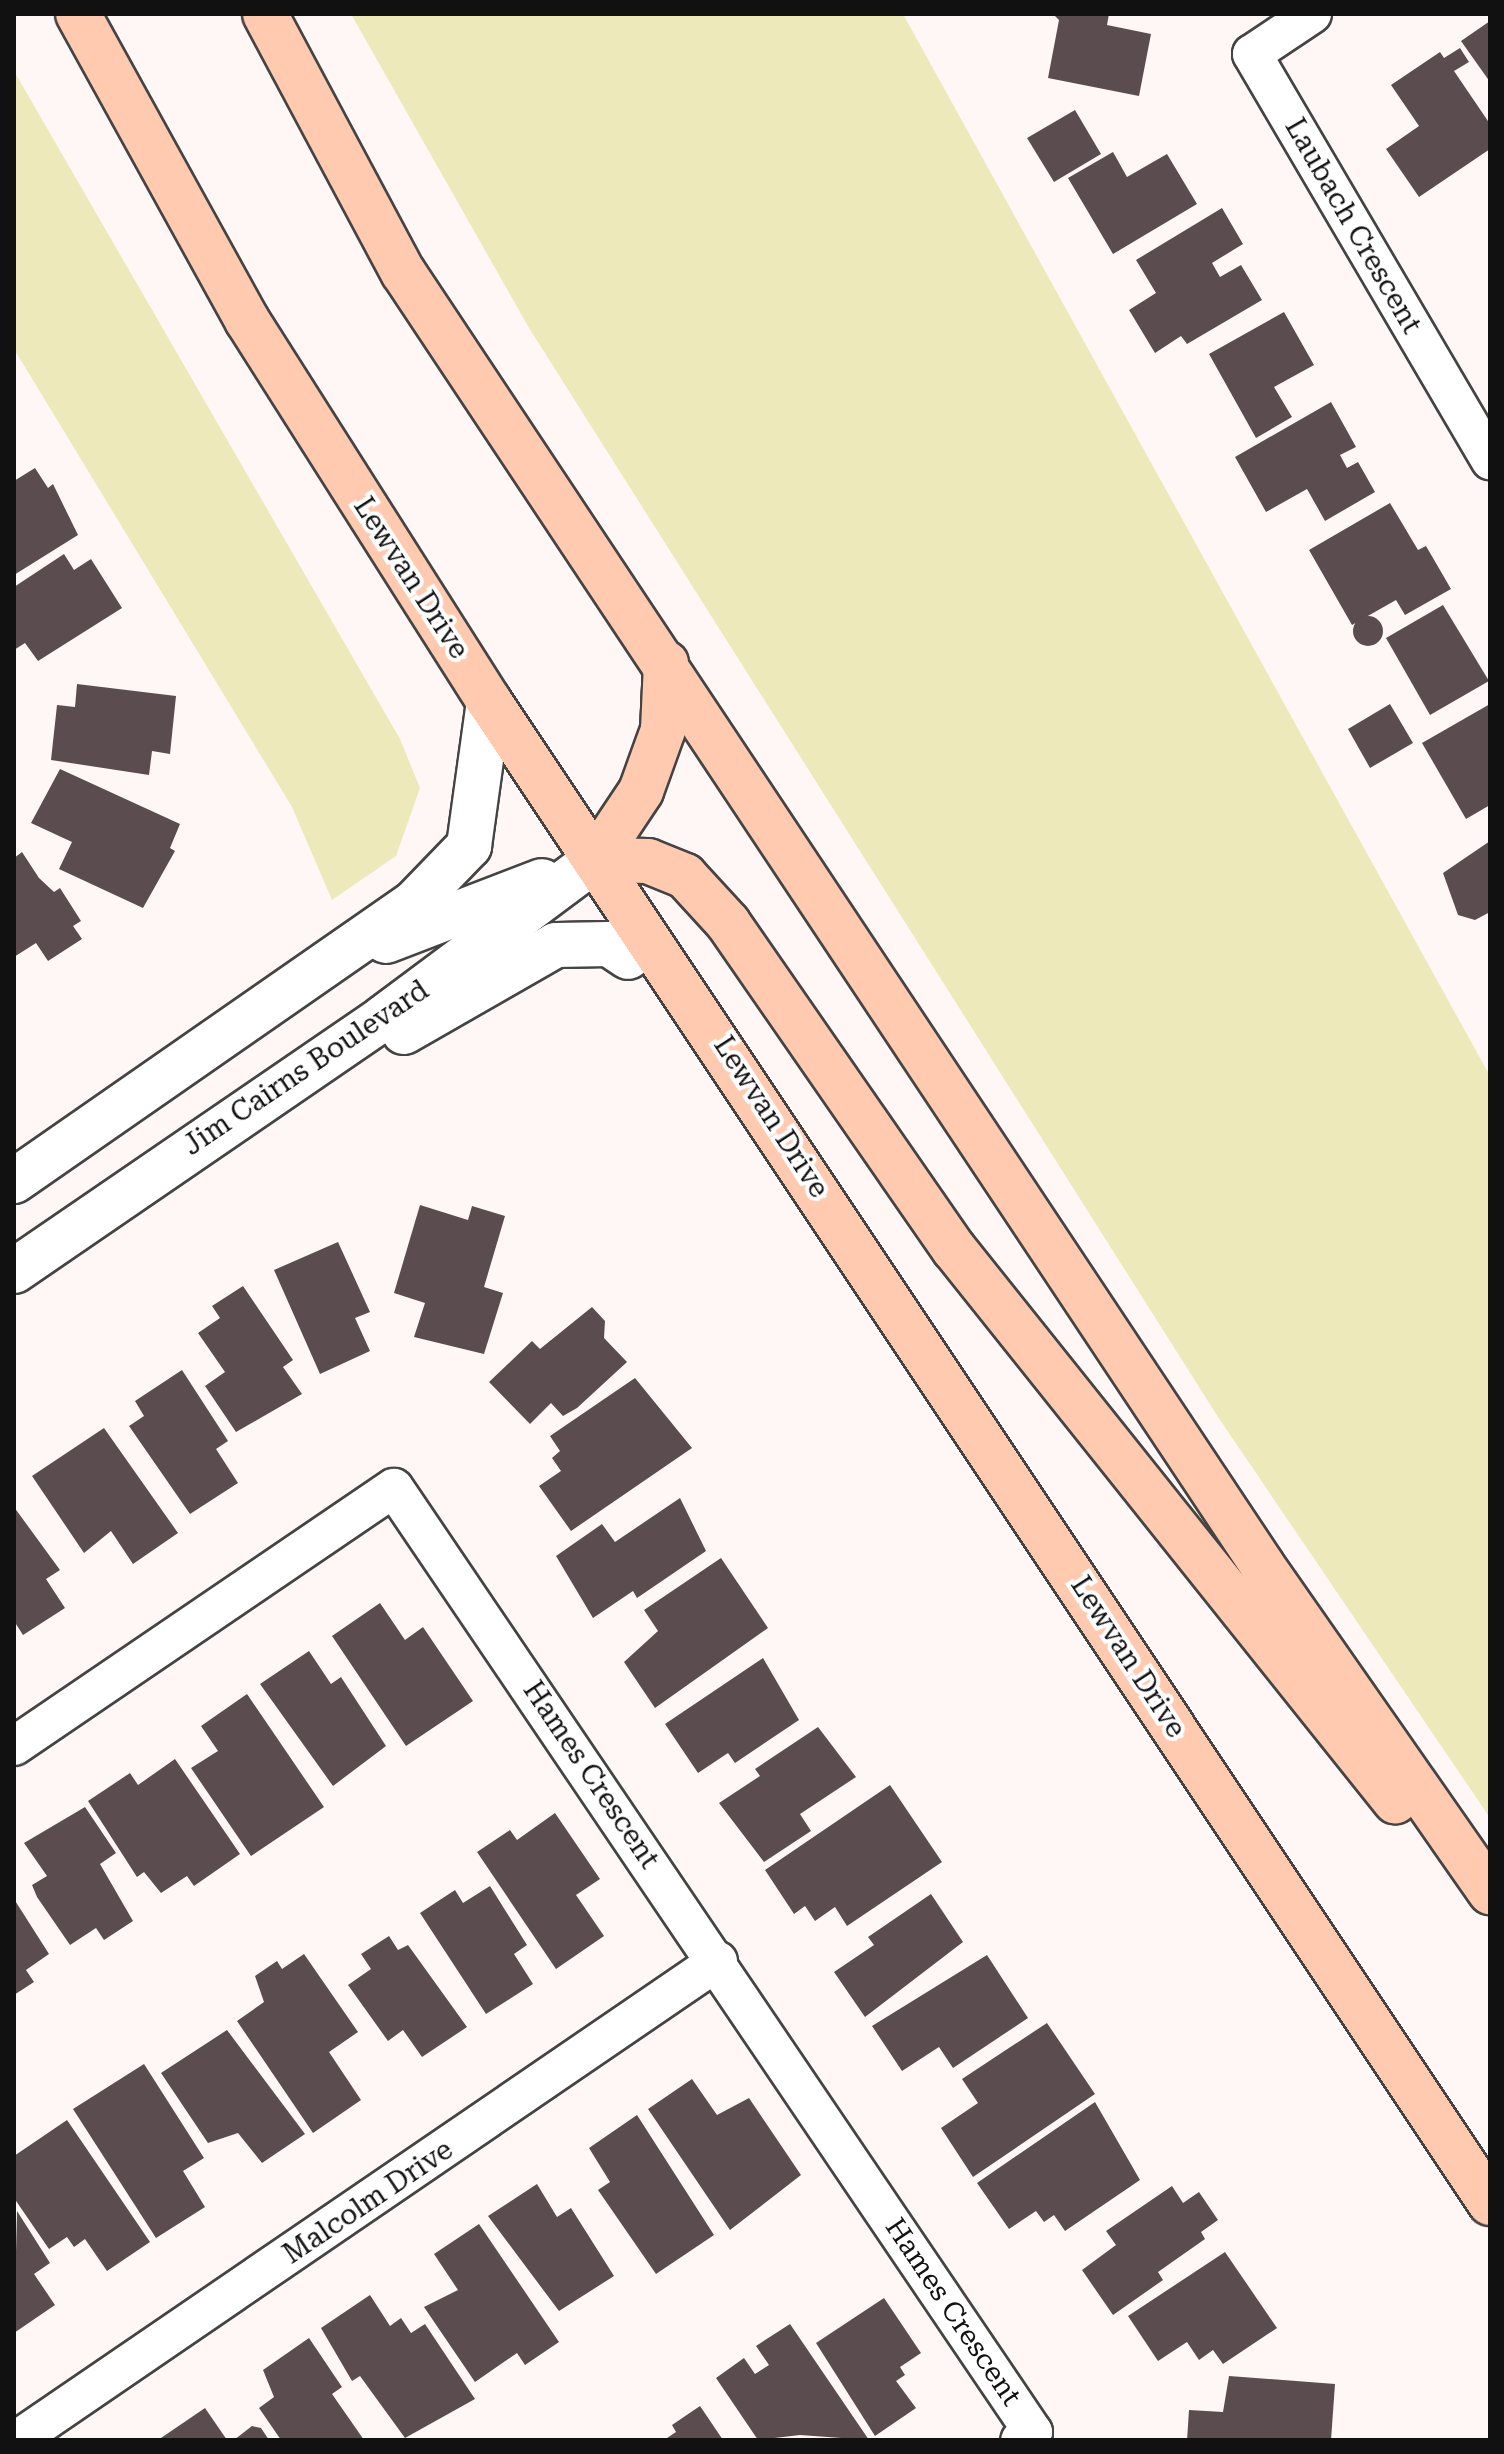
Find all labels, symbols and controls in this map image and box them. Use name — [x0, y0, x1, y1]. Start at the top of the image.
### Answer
street label: Laubach Crescent — [1278, 112, 1428, 340]
street label: Lewvan Drive — [346, 491, 476, 665]
street label: Jim Cairns Boulevard — [177, 973, 435, 1163]
street label: Lewvan Drive — [706, 1030, 836, 1204]
street label: Lewvan Drive — [1063, 1570, 1193, 1744]
street label: Hames Crescent — [516, 1675, 666, 1875]
street label: Malcolm Drive — [277, 2133, 459, 2271]
street label: Hames Crescent — [878, 2212, 1028, 2412]

